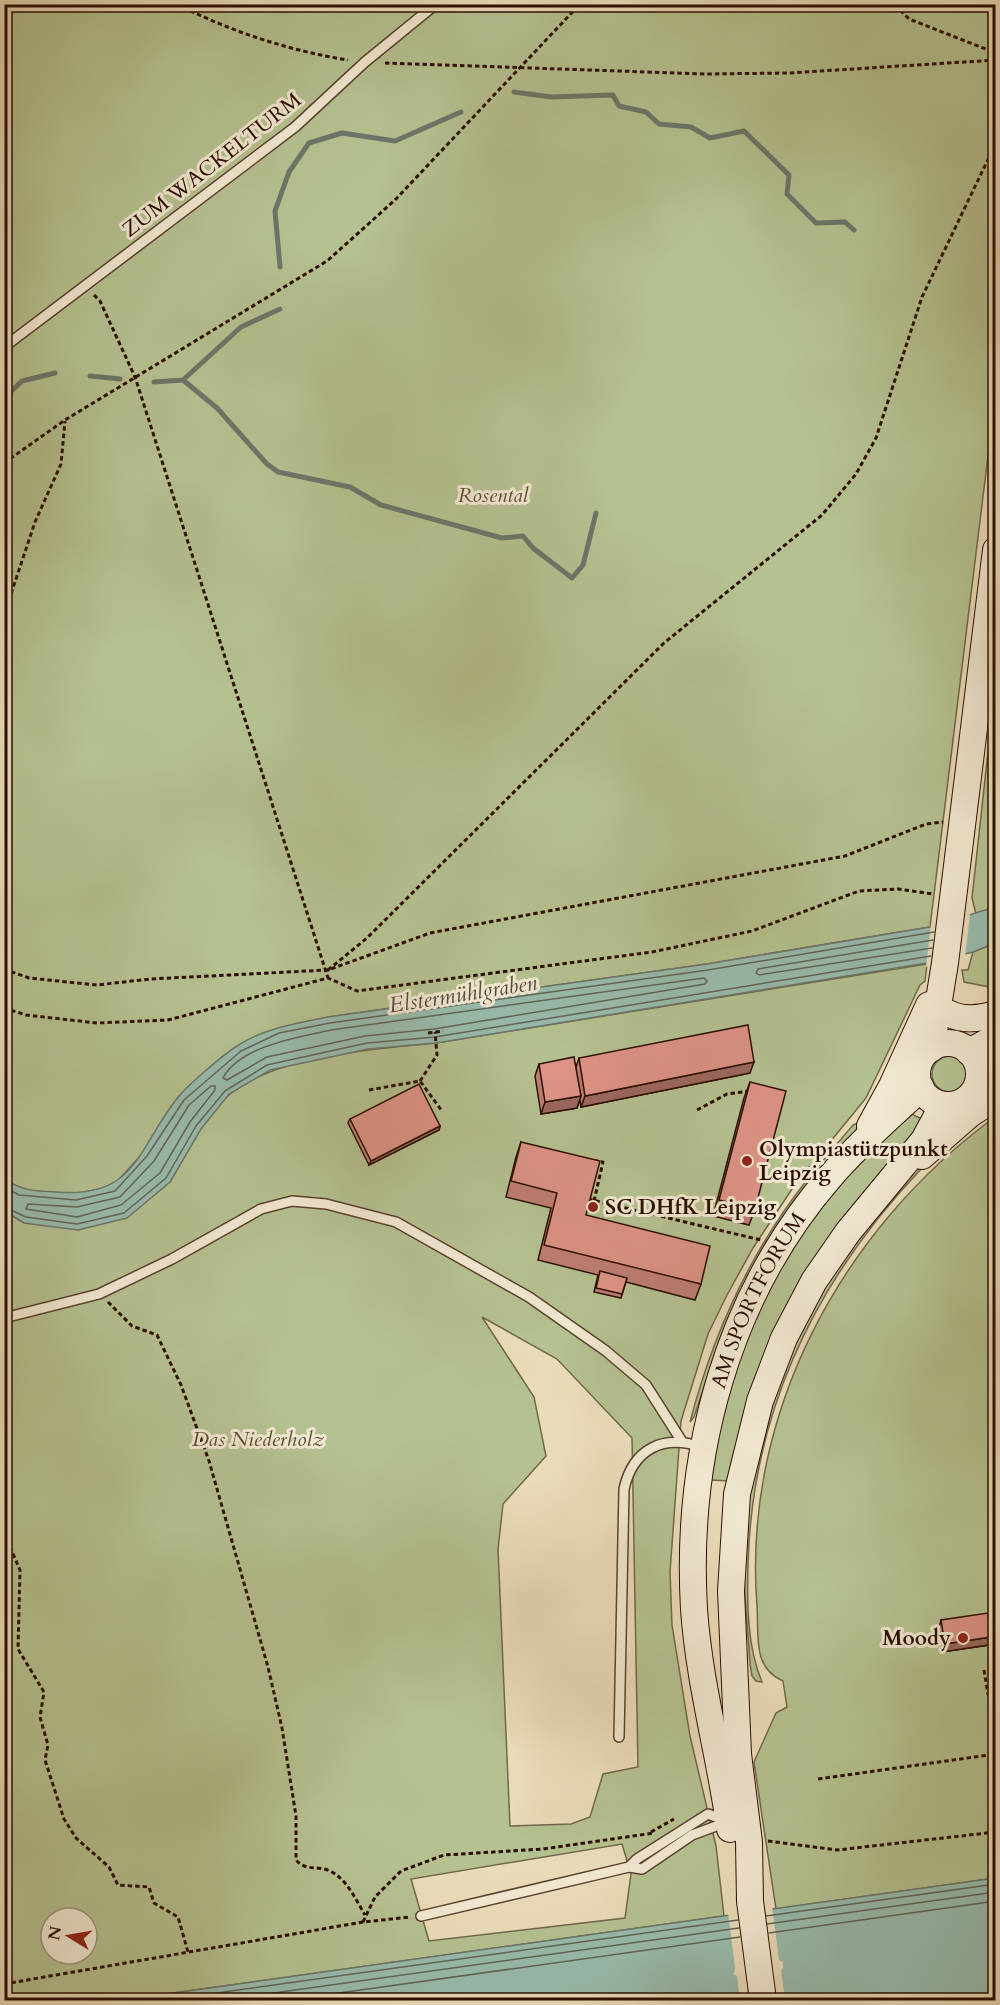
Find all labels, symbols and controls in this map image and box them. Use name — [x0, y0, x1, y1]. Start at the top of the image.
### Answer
street label: ZUM WACKELTURM — [116, 86, 308, 244]
park label: Rosental — [458, 481, 530, 510]
water label: Elstermühlgraben — [387, 967, 539, 1020]
place label: Olympiastützpunkt Leipzig — [759, 1135, 948, 1188]
marker: Olympiastützpunkt Leipzig — [740, 1154, 754, 1168]
place label: SC DHfK Leipzig — [605, 1193, 777, 1222]
marker: SC DHfK Leipzig — [586, 1200, 600, 1214]
street label: AM SPORTFORUM — [704, 1206, 812, 1392]
park label: Das Niederholz — [192, 1425, 324, 1454]
place label: Moody — [882, 1624, 951, 1653]
marker: Moody — [956, 1631, 970, 1645]
north arrow — [39, 1906, 99, 1966]
text: N — [43, 1924, 67, 1942]

